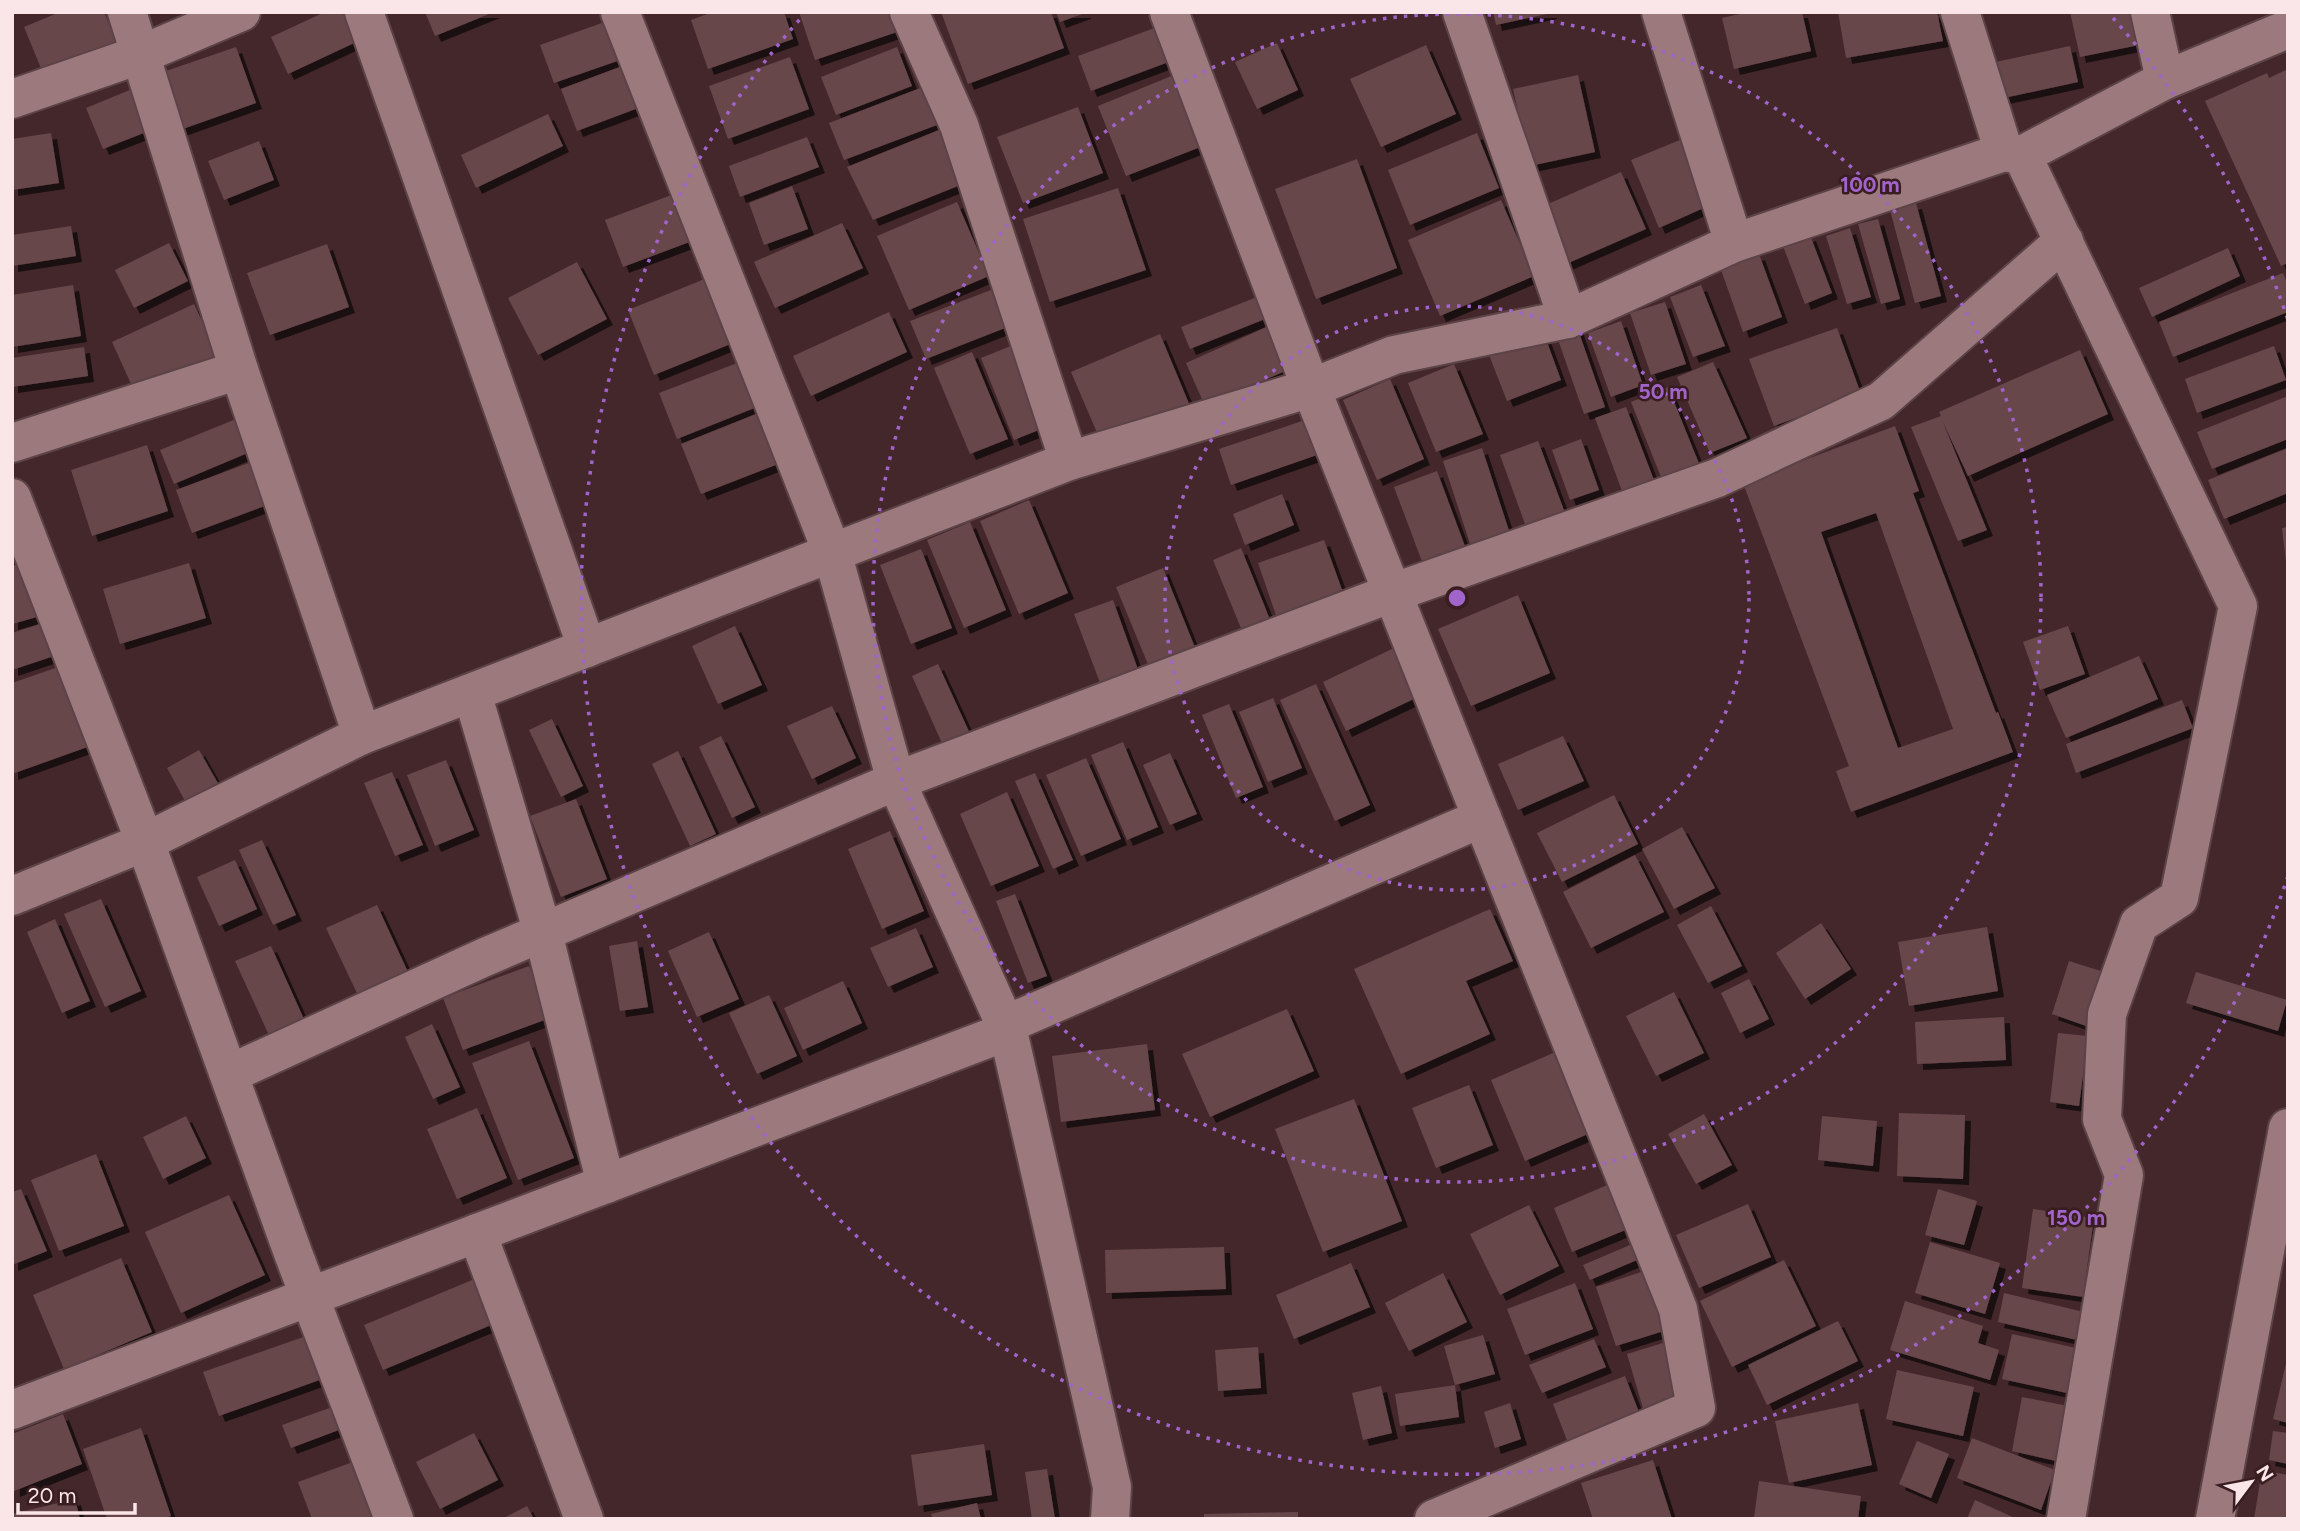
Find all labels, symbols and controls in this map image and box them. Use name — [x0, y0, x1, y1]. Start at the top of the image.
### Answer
text: 100 m — [1840, 172, 1900, 197]
text: 50 m — [1638, 379, 1688, 404]
centre of rings — [1445, 586, 1469, 610]
text: 150 m — [2047, 1205, 2105, 1230]
north arrow — [2216, 1447, 2286, 1517]
text: N — [2251, 1461, 2279, 1486]
scale bar — [18, 1472, 135, 1516]
text: 20 m — [28, 1483, 76, 1508]

